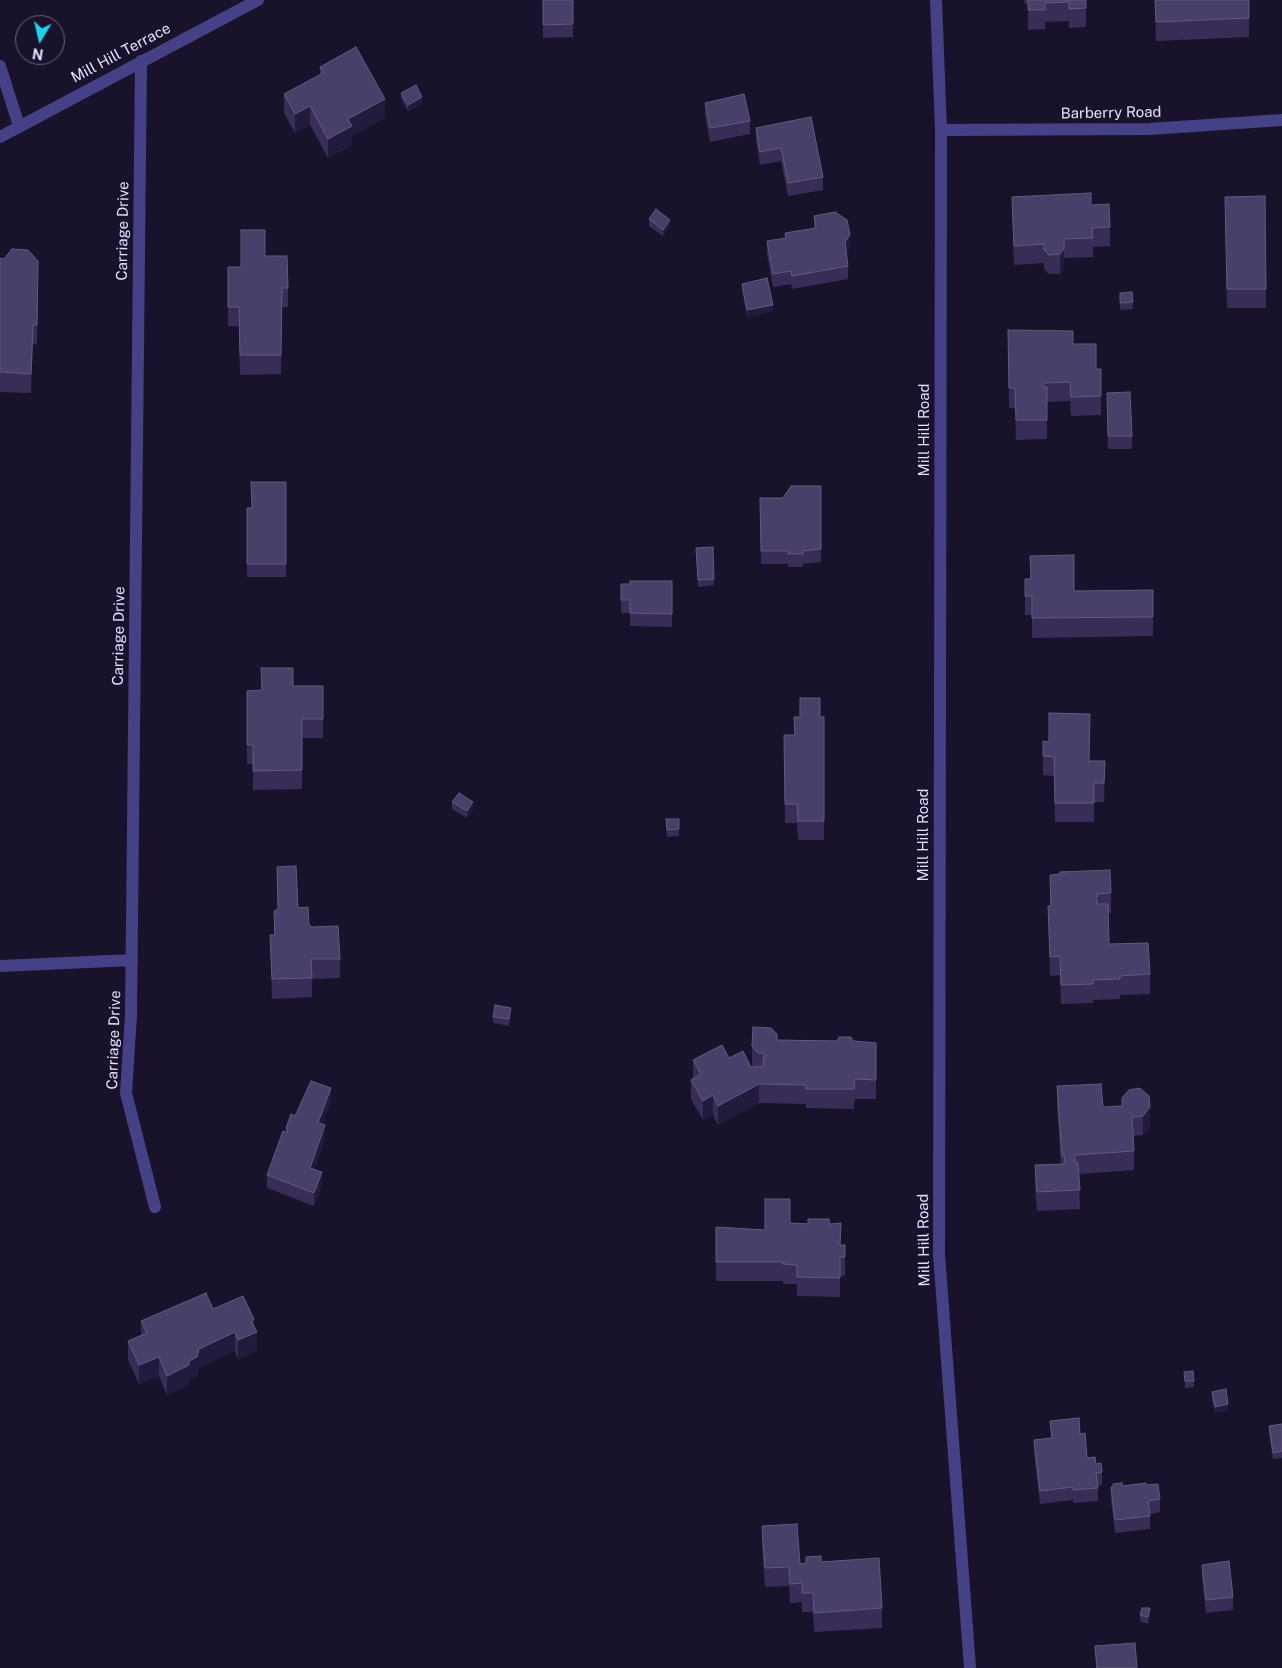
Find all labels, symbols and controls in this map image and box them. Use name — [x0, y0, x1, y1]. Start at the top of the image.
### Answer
north arrow — [15, 15, 65, 65]
street label: Mill Hill Terrace — [68, 19, 174, 87]
text: N — [31, 45, 44, 63]
street label: Barberry Road — [1060, 103, 1162, 123]
street label: Carriage Drive — [113, 181, 133, 281]
street label: Mill Hill Road — [915, 384, 933, 476]
street label: Carriage Drive — [109, 586, 129, 686]
street label: Mill Hill Road — [914, 789, 932, 881]
street label: Carriage Drive — [103, 990, 125, 1090]
street label: Mill Hill Road — [914, 1193, 934, 1287]

